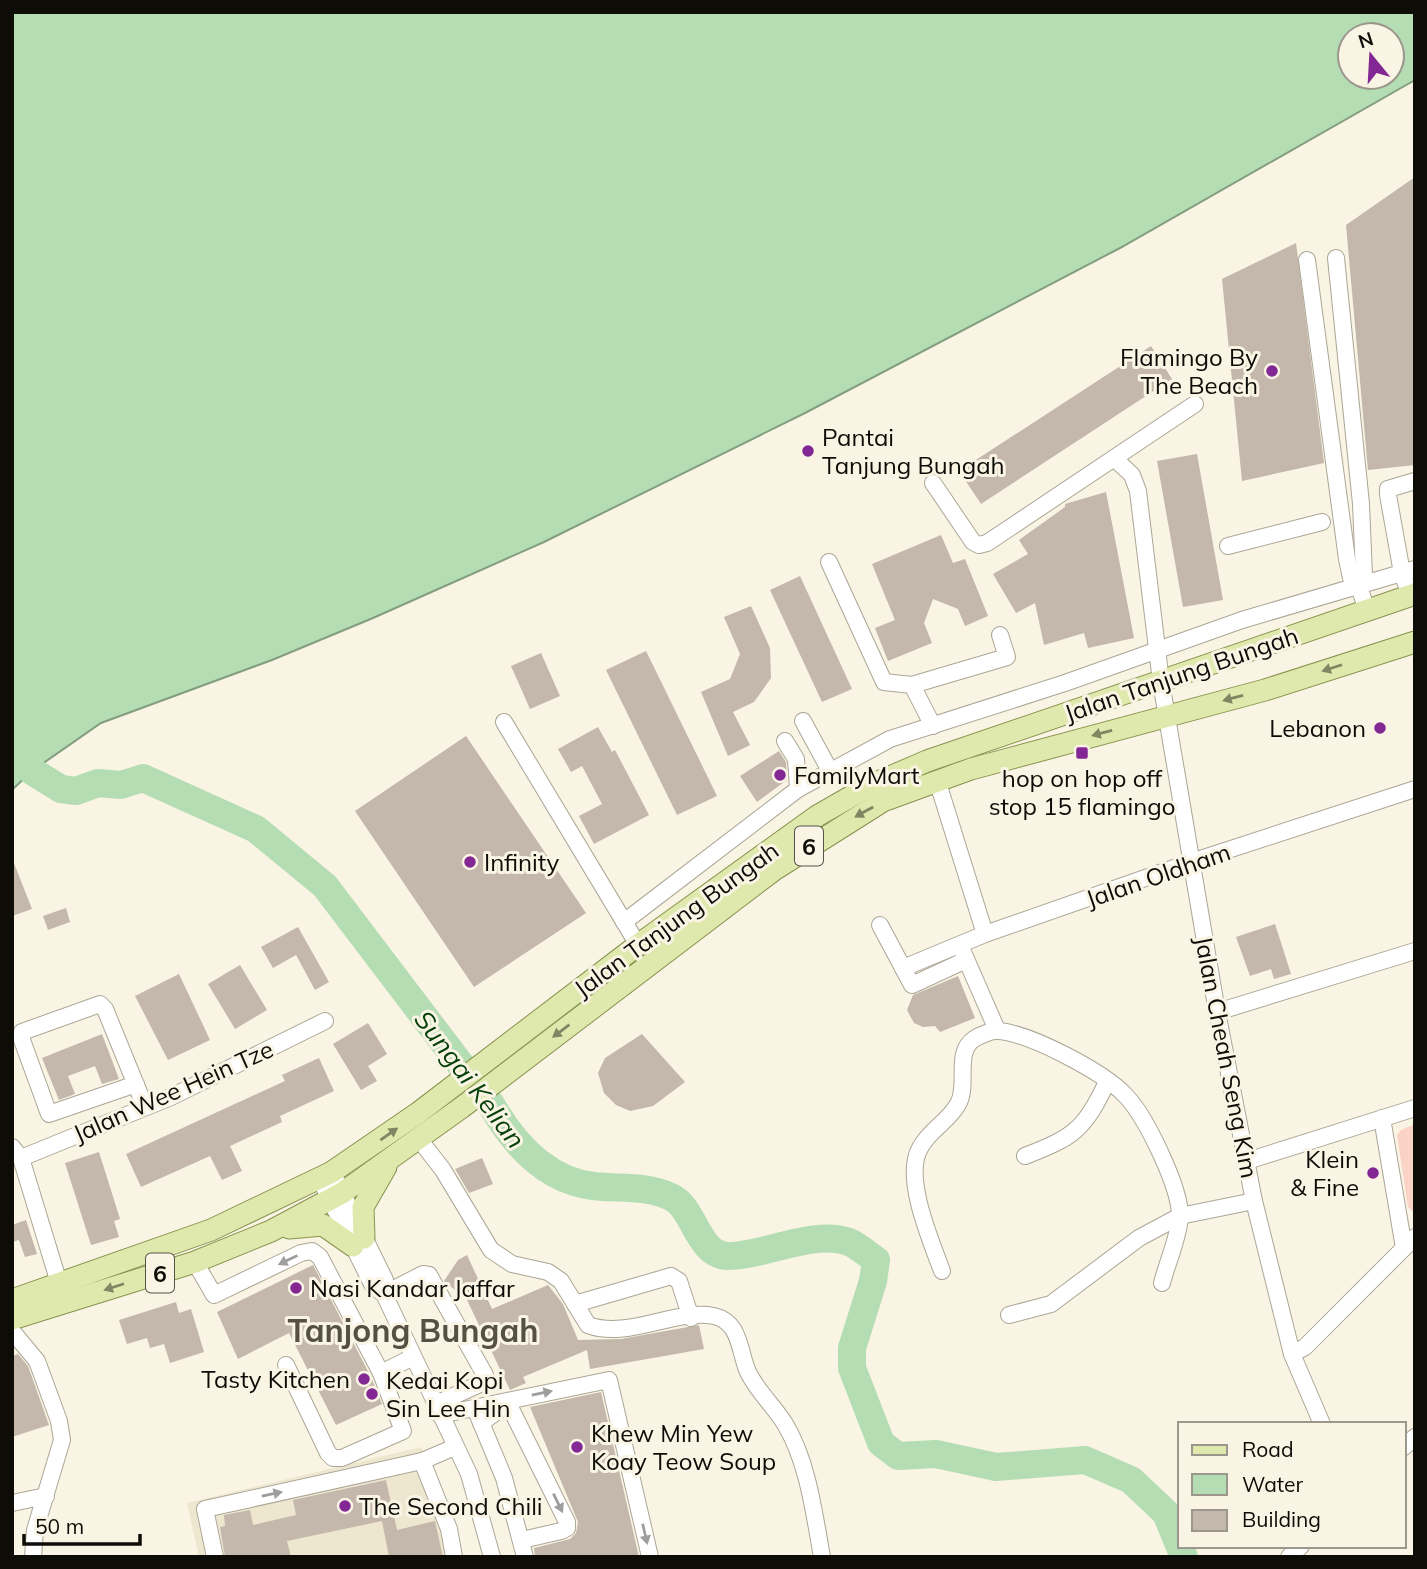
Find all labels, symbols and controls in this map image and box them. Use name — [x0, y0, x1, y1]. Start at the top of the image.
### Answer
north arrow — [1336, 21, 1406, 91]
text: N — [1355, 26, 1376, 53]
place label: Flamingo By The Beach — [1120, 342, 1258, 400]
marker: Flamingo By The Beach — [1264, 363, 1280, 379]
place label: Pantai Tanjung Bungah — [822, 422, 1005, 480]
marker: Pantai Tanjung Bungah — [800, 443, 816, 459]
street label: Jalan Tanjung Bungah — [1060, 620, 1302, 728]
one-way arrow — [1321, 664, 1342, 674]
one-way arrow — [1222, 693, 1244, 704]
place label: Lebanon — [1269, 713, 1366, 743]
marker: Lebanon — [1372, 720, 1388, 736]
one-way arrow — [1091, 728, 1113, 739]
marker: hop on hop off stop 15 flamingo — [1074, 745, 1090, 761]
place label: FamilyMart — [794, 760, 919, 790]
place label: hop on hop off stop 15 flamingo — [989, 763, 1175, 821]
marker: FamilyMart — [772, 767, 788, 783]
one-way arrow — [854, 806, 873, 818]
road number: 6 — [795, 826, 823, 866]
street label: Jalan Tanjung Bungah — [568, 835, 784, 1003]
street label: Jalan Oldham — [1082, 836, 1234, 914]
place label: Infinity — [484, 847, 559, 877]
marker: Infinity — [462, 854, 478, 870]
street label: Jalan Cheah Seng Kim — [1189, 933, 1265, 1181]
water label: Sungai Kelian — [407, 1003, 533, 1155]
one-way arrow — [552, 1024, 570, 1039]
street label: Jalan Wee Hein Tze — [68, 1033, 278, 1149]
one-way arrow — [379, 1127, 399, 1140]
place label: Klein & Fine — [1290, 1144, 1359, 1202]
marker: Klein & Fine — [1365, 1165, 1381, 1181]
road number: 6 — [146, 1254, 174, 1292]
one-way arrow — [278, 1254, 298, 1265]
place label: Nasi Kandar Jaffar — [310, 1273, 515, 1303]
marker: Nasi Kandar Jaffar — [288, 1280, 304, 1296]
one-way arrow — [104, 1282, 125, 1293]
district label: Tanjong Bungah — [287, 1310, 539, 1350]
place label: Tasty Kitchen — [201, 1364, 350, 1394]
place label: Kedai Kopi Sin Lee Hin — [386, 1365, 511, 1423]
marker: Tasty Kitchen — [356, 1371, 372, 1387]
marker: Kedai Kopi Sin Lee Hin — [364, 1386, 380, 1402]
one-way arrow — [531, 1387, 553, 1398]
place label: Khew Min Yew Koay Teow Soup — [591, 1418, 776, 1476]
legend — [1178, 1422, 1406, 1548]
text: Road — [1242, 1436, 1293, 1462]
marker: Khew Min Yew Koay Teow Soup — [569, 1439, 585, 1455]
text: Water — [1242, 1471, 1303, 1497]
one-way arrow — [261, 1489, 283, 1500]
place label: The Second Chili — [359, 1491, 543, 1521]
one-way arrow — [552, 1493, 564, 1513]
marker: The Second Chili — [337, 1498, 353, 1514]
scale bar — [24, 1502, 140, 1546]
text: Building — [1242, 1506, 1321, 1532]
text: 50 m — [35, 1513, 84, 1539]
one-way arrow — [640, 1523, 651, 1545]

